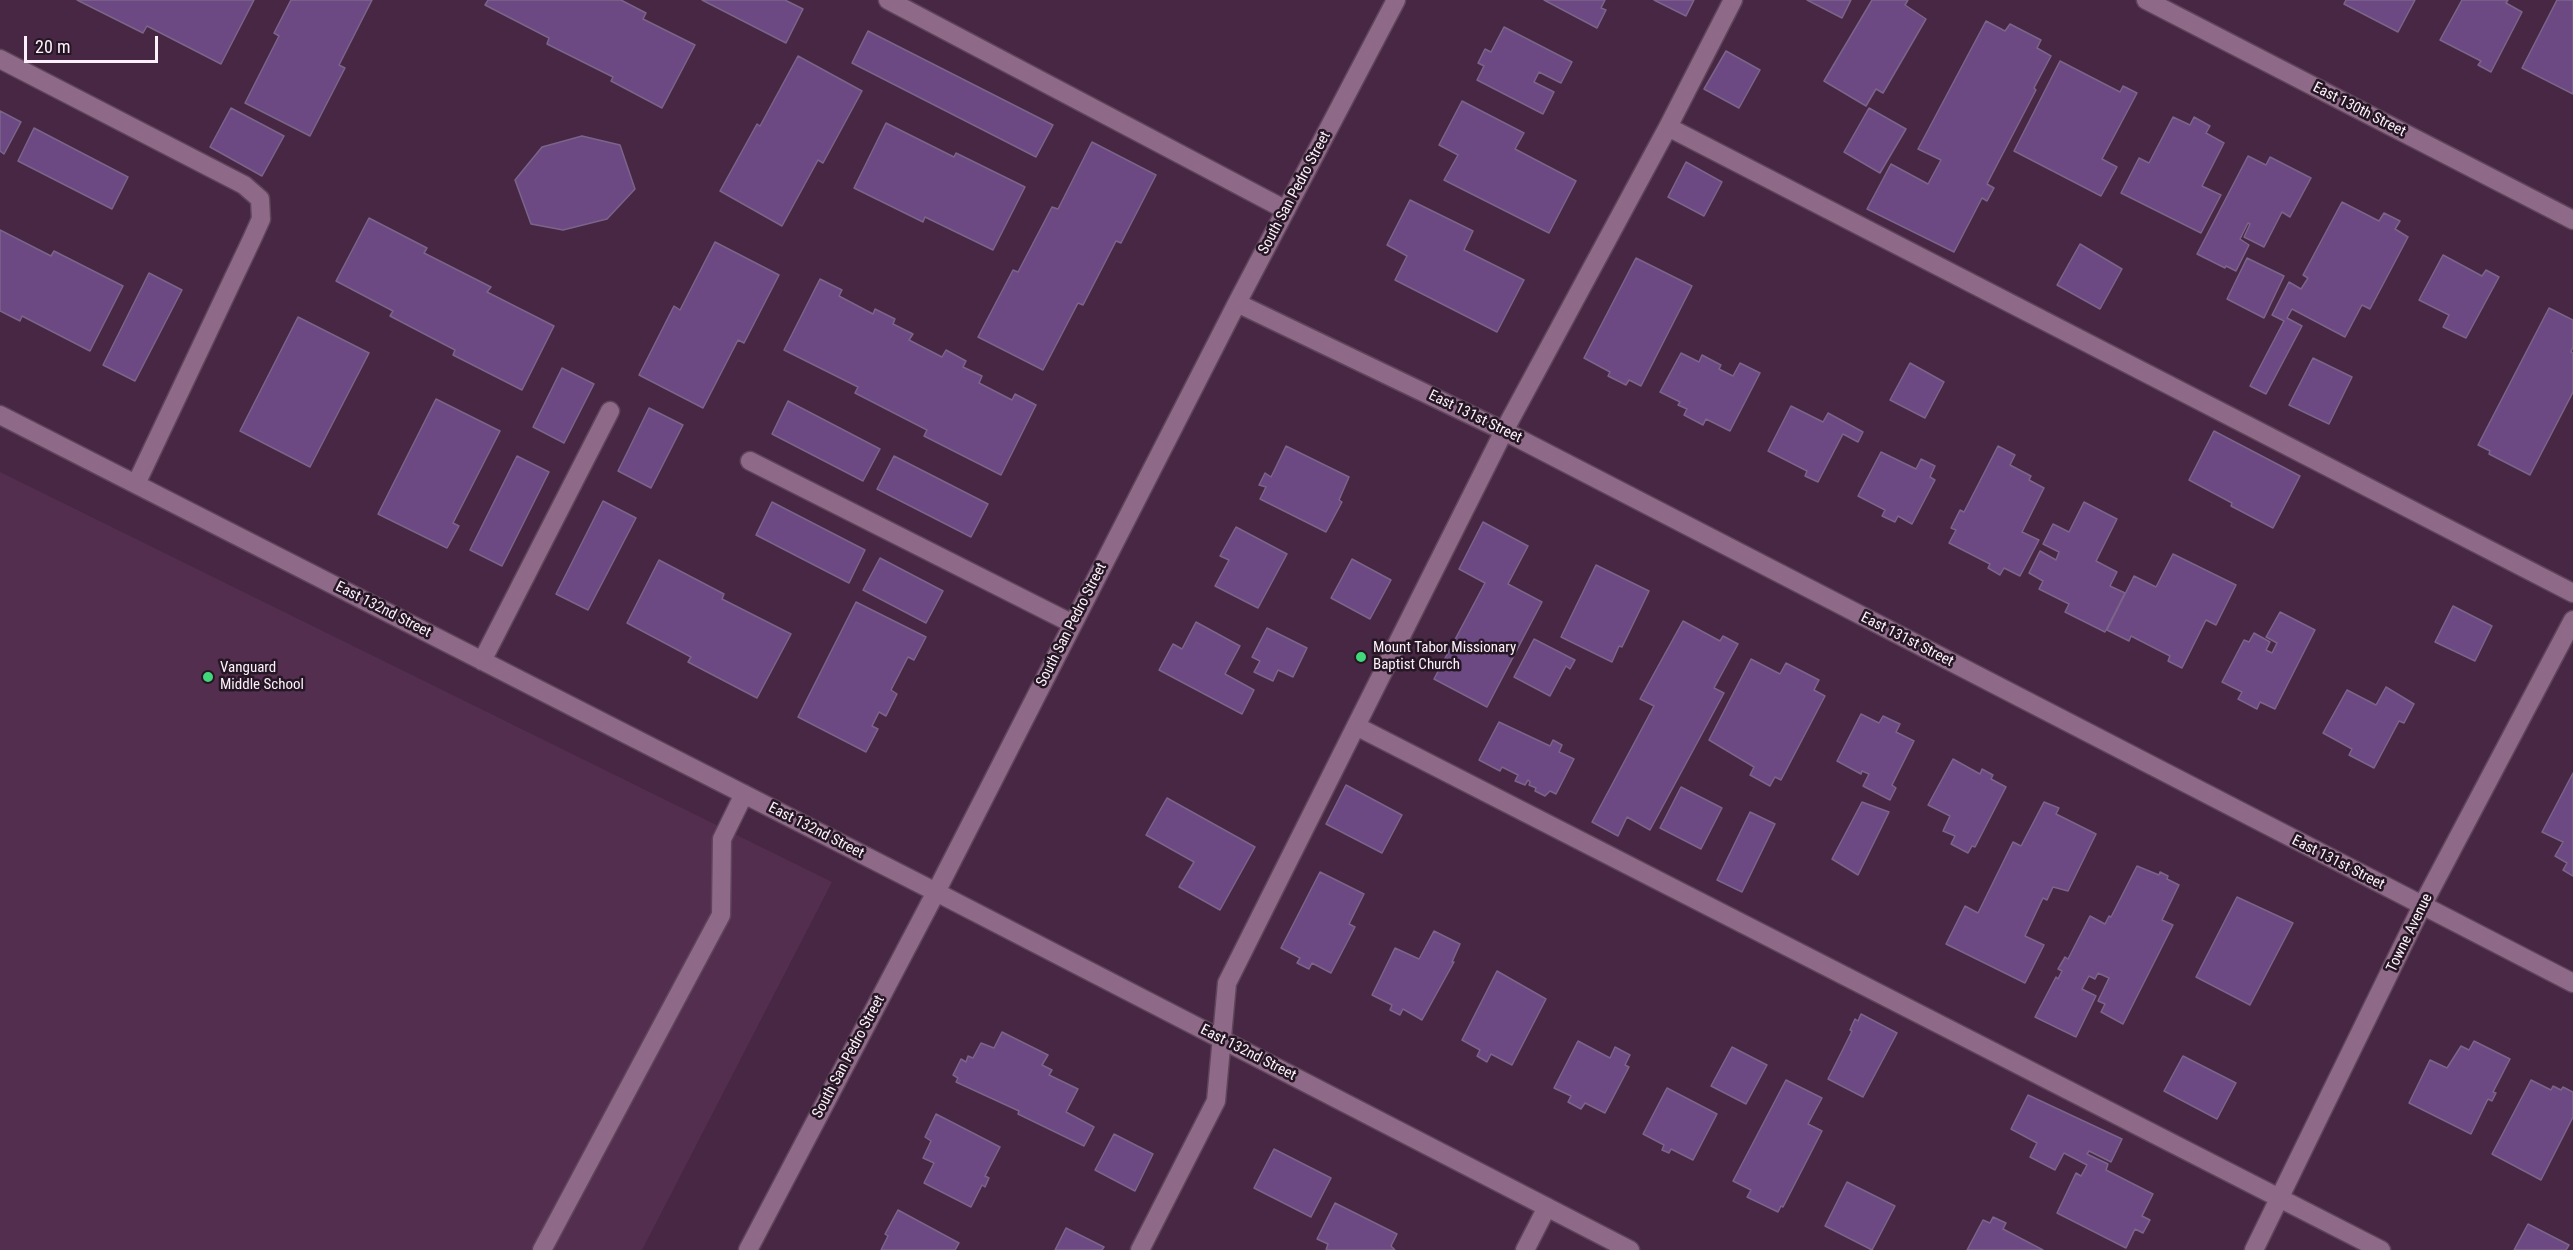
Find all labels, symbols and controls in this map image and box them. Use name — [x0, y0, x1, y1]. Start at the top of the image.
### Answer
scale bar — [27, 24, 160, 62]
text: 20 m — [35, 36, 70, 57]
street label: East 130th Street — [2310, 79, 2408, 141]
street label: South San Pedro Street — [1255, 128, 1335, 258]
street label: East 131st Street — [1425, 387, 1525, 447]
street label: South San Pedro Street — [1033, 560, 1111, 690]
street label: East 132nd Street — [332, 578, 434, 642]
street label: East 131st Street — [1858, 609, 1956, 671]
place label: Mount Tabor Missionary Baptist Church — [1373, 639, 1516, 674]
marker: Mount Tabor Missionary Baptist Church — [1354, 650, 1368, 664]
place label: Vanguard Middle School — [220, 659, 304, 694]
marker: Vanguard Middle School — [201, 670, 215, 684]
street label: East 132nd Street — [765, 799, 867, 863]
street label: East 131st Street — [2289, 832, 2387, 894]
street label: Towne Avenue — [2383, 891, 2437, 975]
street label: South San Pedro Street — [809, 992, 889, 1122]
street label: East 132nd Street — [1197, 1021, 1299, 1085]

